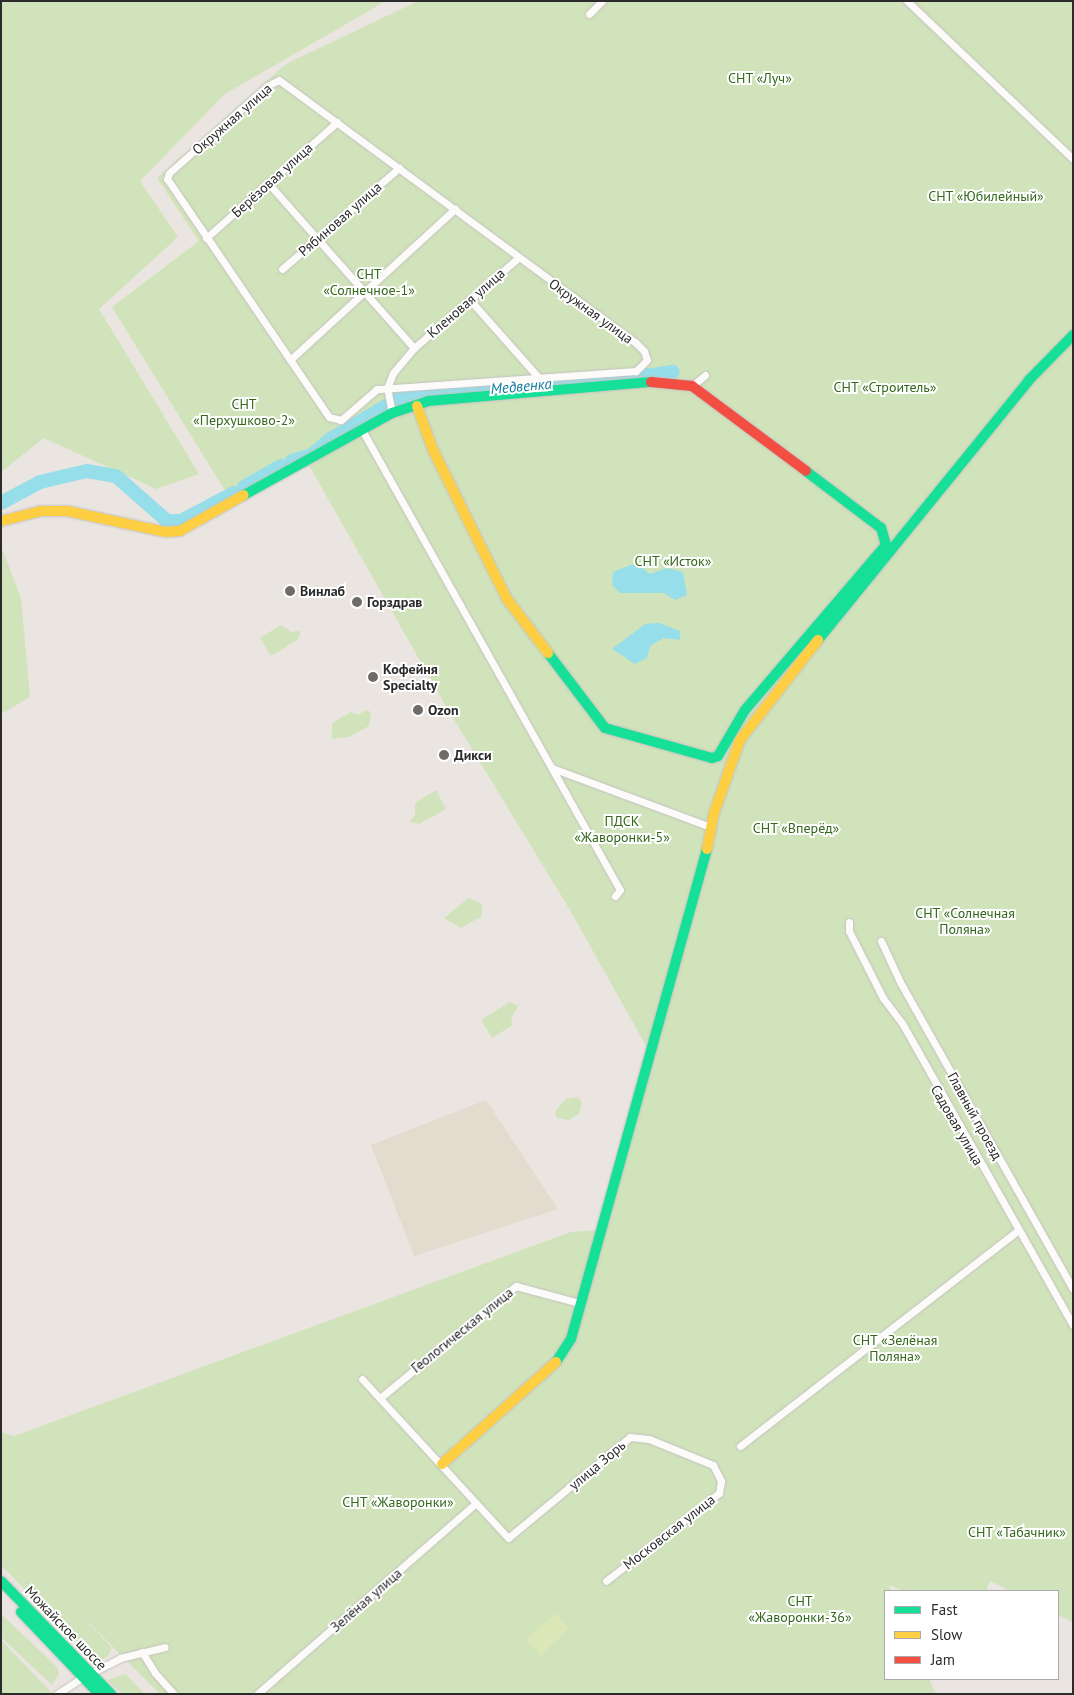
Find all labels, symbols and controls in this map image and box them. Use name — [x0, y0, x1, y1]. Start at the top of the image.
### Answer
park label: СНТ «Луч» — [728, 70, 792, 86]
street label: Окружная улица — [189, 80, 275, 158]
street label: Берёзовая улица — [228, 139, 316, 221]
street label: Рябиновая улица — [295, 178, 385, 260]
park label: СНТ «Юбилейный» — [928, 188, 1044, 204]
street label: Кленовая улица — [424, 265, 508, 341]
park label: СНТ «Солнечное-1» — [323, 266, 415, 298]
street label: Окружная улица — [546, 275, 636, 347]
water label: Медвенка — [490, 374, 552, 398]
park label: СНТ «Строитель» — [833, 379, 937, 395]
park label: СНТ «Перхушково-2» — [193, 396, 295, 428]
park label: СНТ «Исток» — [634, 553, 712, 569]
place label: Винлаб — [300, 583, 345, 599]
marker: Винлаб — [284, 585, 296, 597]
place label: Горздрав — [367, 594, 422, 610]
marker: Горздрав — [351, 596, 363, 608]
place label: Кофейня Specialty — [383, 661, 438, 694]
marker: Кофейня Specialty — [367, 671, 379, 683]
place label: Ozon — [428, 702, 459, 718]
marker: Ozon — [412, 704, 424, 716]
place label: Дикси — [454, 747, 492, 763]
marker: Дикси — [438, 749, 450, 761]
park label: ПДСК «Жаворонки-5» — [574, 813, 670, 846]
park label: СНТ «Вперёд» — [752, 820, 840, 836]
park label: СНТ «Солнечная Поляна» — [915, 905, 1015, 938]
street label: Главный проезд — [944, 1069, 1006, 1163]
street label: Садовая улица — [927, 1082, 987, 1168]
street label: Геологическая улица — [408, 1284, 516, 1376]
park label: СНТ «Зелёная Поляна» — [852, 1332, 938, 1364]
street label: улица Зорь — [565, 1437, 629, 1493]
street label: Московская улица — [620, 1491, 718, 1573]
park label: СНТ «Жаворонки» — [342, 1494, 454, 1510]
park label: СНТ «Табачник» — [968, 1524, 1066, 1540]
street label: Зелёная улица — [327, 1564, 405, 1636]
street label: Можайское шоссе — [22, 1582, 110, 1674]
legend — [884, 1590, 1059, 1680]
park label: СНТ «Жаворонки-36» — [748, 1593, 852, 1625]
text: Fast — [931, 1600, 958, 1619]
text: Slow — [931, 1625, 962, 1644]
text: Jam — [931, 1650, 955, 1669]

